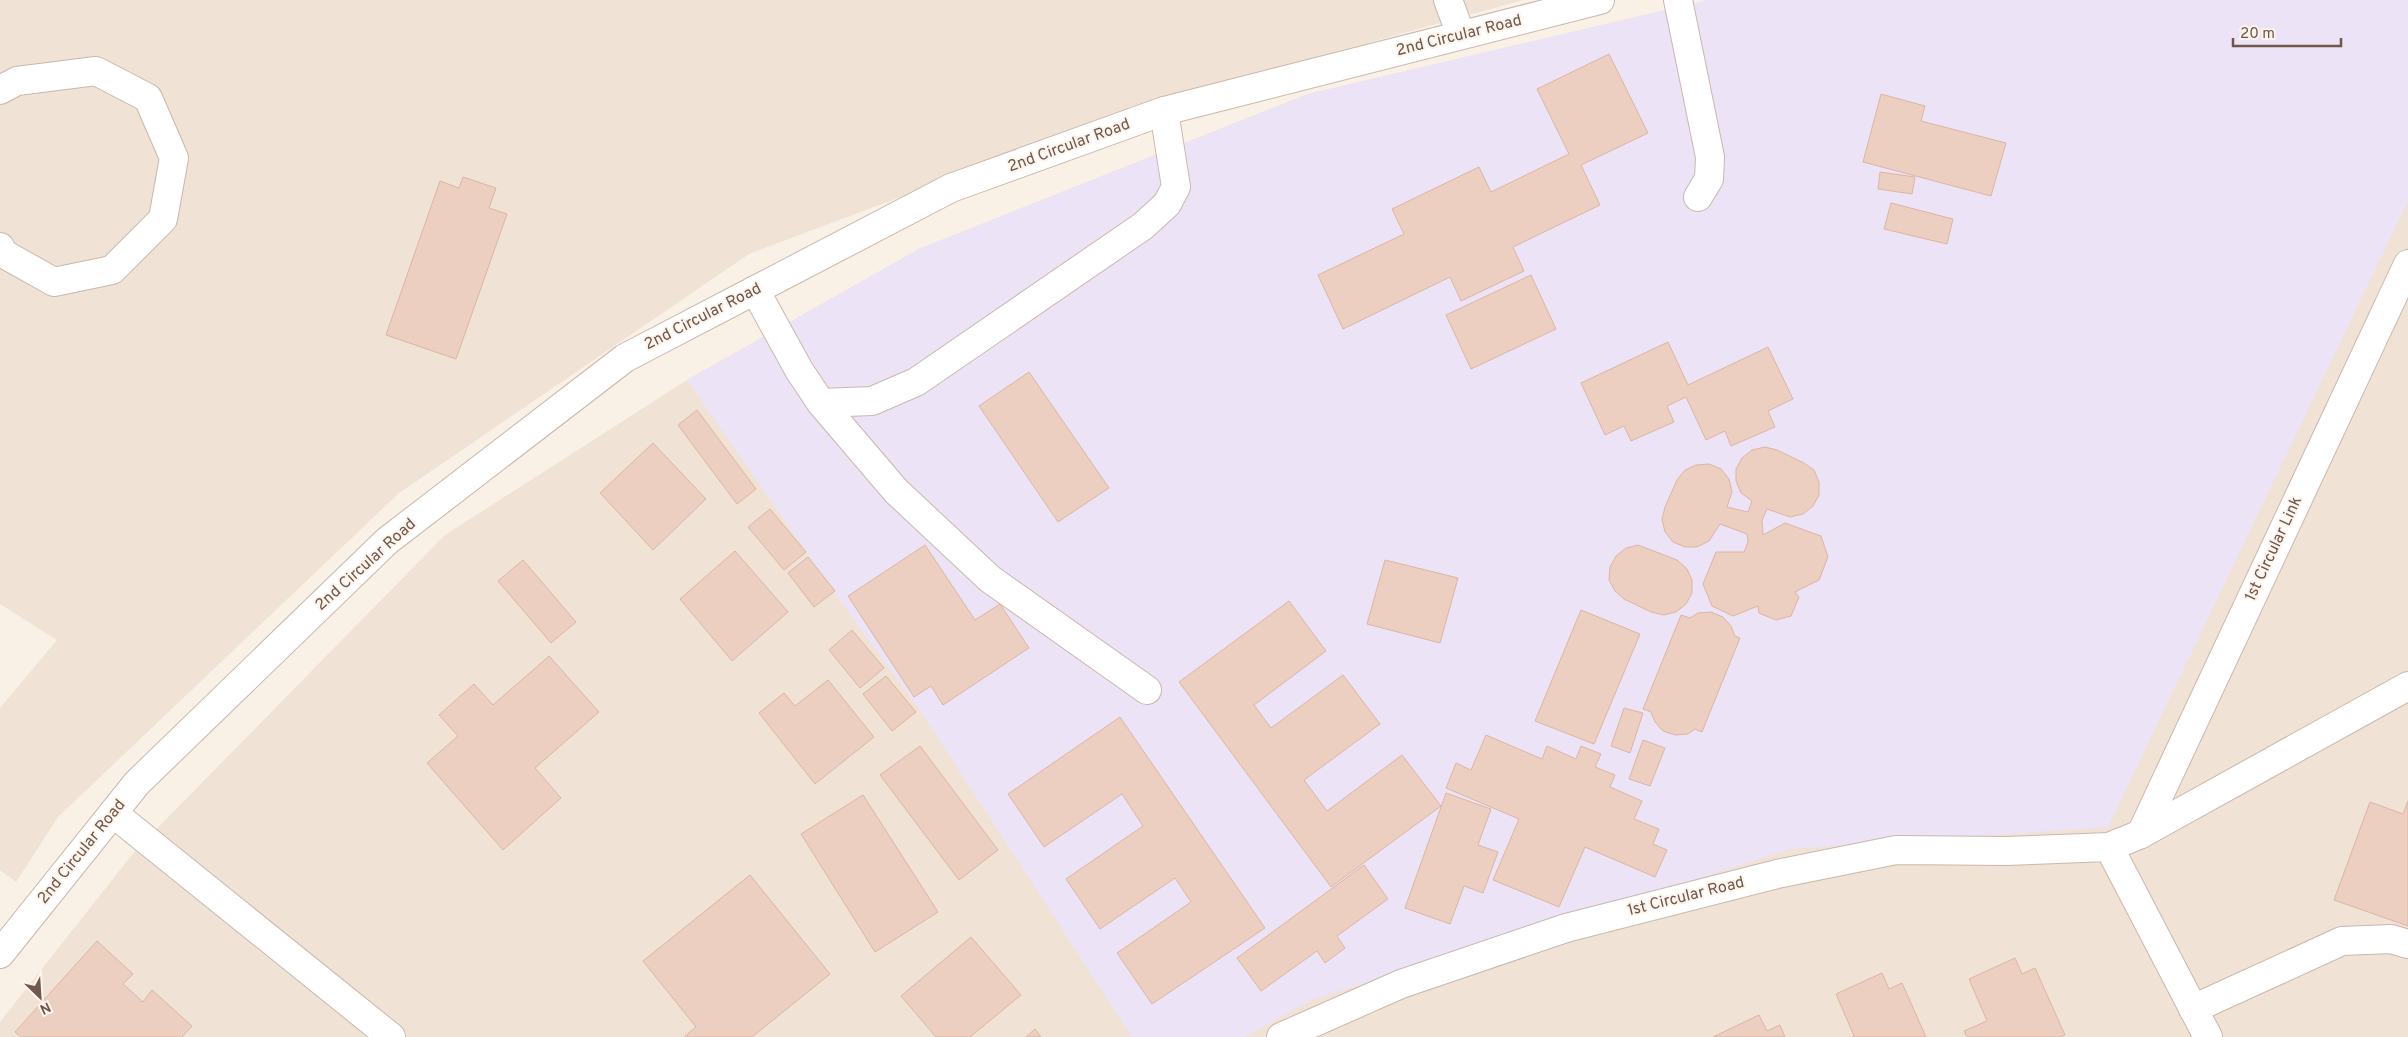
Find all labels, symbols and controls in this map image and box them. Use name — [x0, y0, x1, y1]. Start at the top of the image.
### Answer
street label: 2nd Circular Road — [1394, 11, 1524, 61]
scale bar — [2233, 15, 2340, 47]
text: 20 m — [2240, 25, 2275, 44]
street label: 2nd Circular Road — [1005, 115, 1133, 177]
street label: 2nd Circular Road — [641, 279, 765, 355]
street label: 1st Circular Link — [2241, 493, 2307, 605]
street label: 2nd Circular Road — [311, 515, 421, 615]
street label: 2nd Circular Road — [34, 796, 130, 908]
street label: 1st Circular Road — [1625, 873, 1747, 921]
north arrow — [15, 972, 65, 1022]
text: N — [37, 998, 53, 1017]

